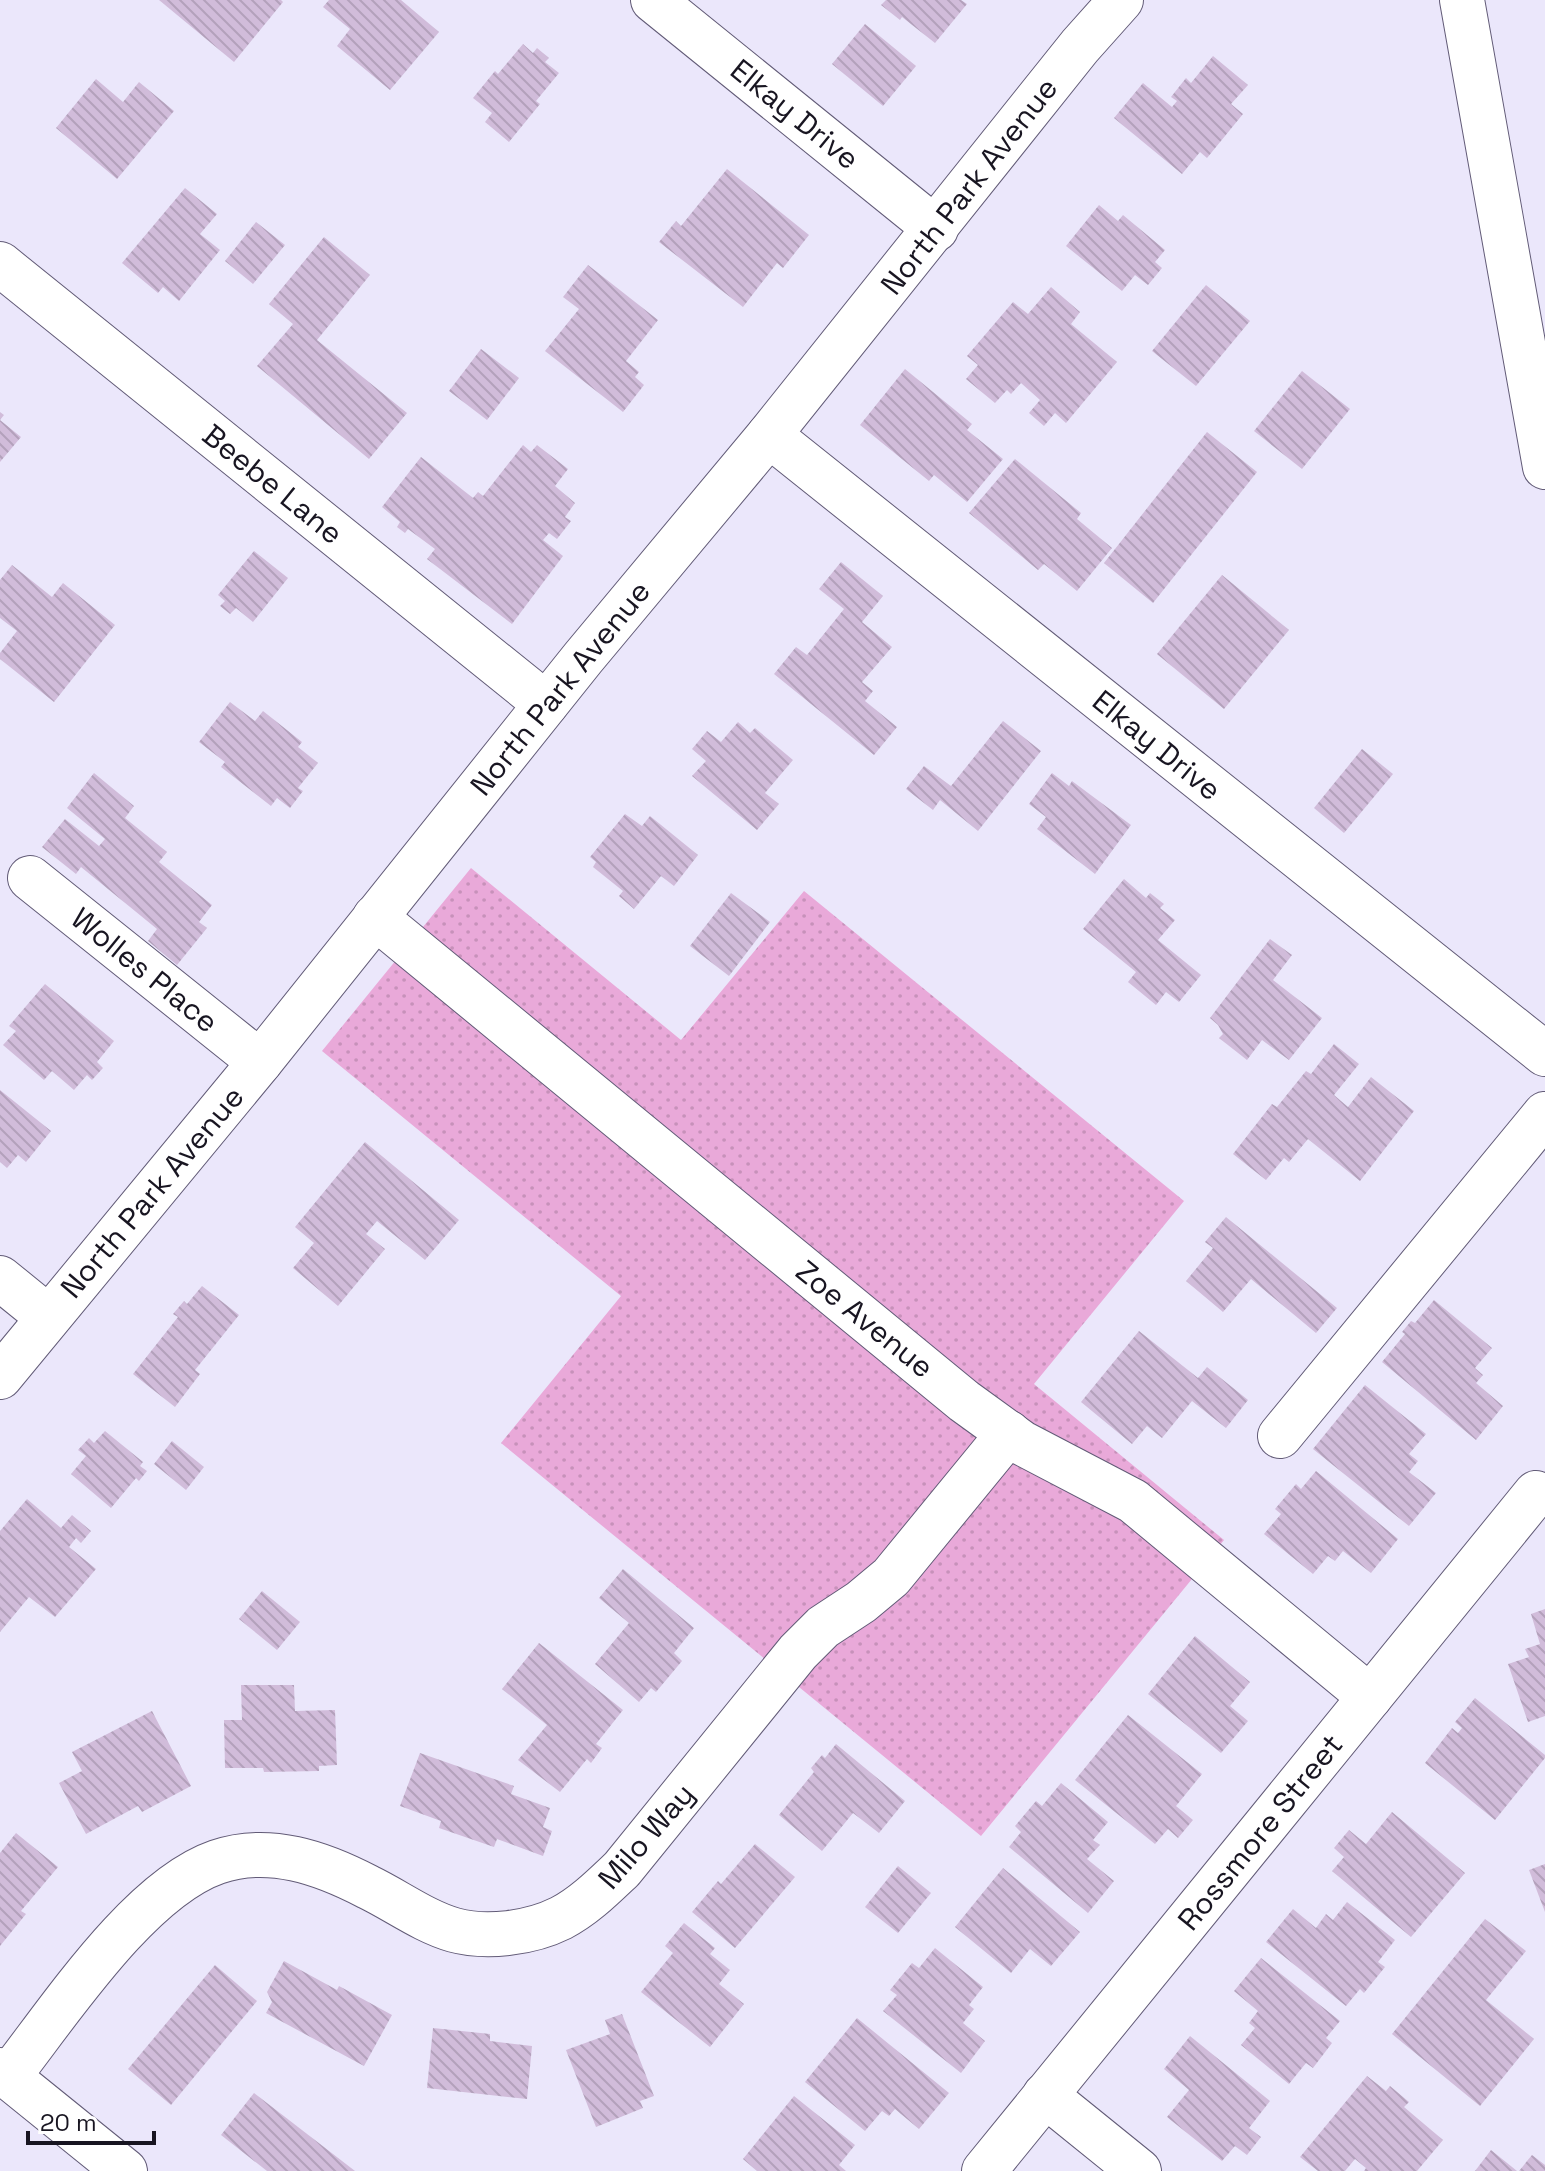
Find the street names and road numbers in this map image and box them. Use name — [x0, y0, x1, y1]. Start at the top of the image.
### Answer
street label: Elkay Drive — [723, 50, 867, 178]
street label: North Park Avenue — [872, 69, 1066, 303]
street label: Beebe Lane — [195, 415, 351, 553]
street label: North Park Avenue — [461, 573, 659, 803]
street label: Elkay Drive — [1085, 681, 1229, 809]
street label: Wolles Place — [63, 899, 227, 1041]
street label: North Park Avenue — [52, 1078, 252, 1306]
street label: Zoe Avenue — [788, 1251, 942, 1387]
street label: Rossmore Street — [1169, 1726, 1351, 1938]
street label: Milo Way — [589, 1775, 703, 1897]

